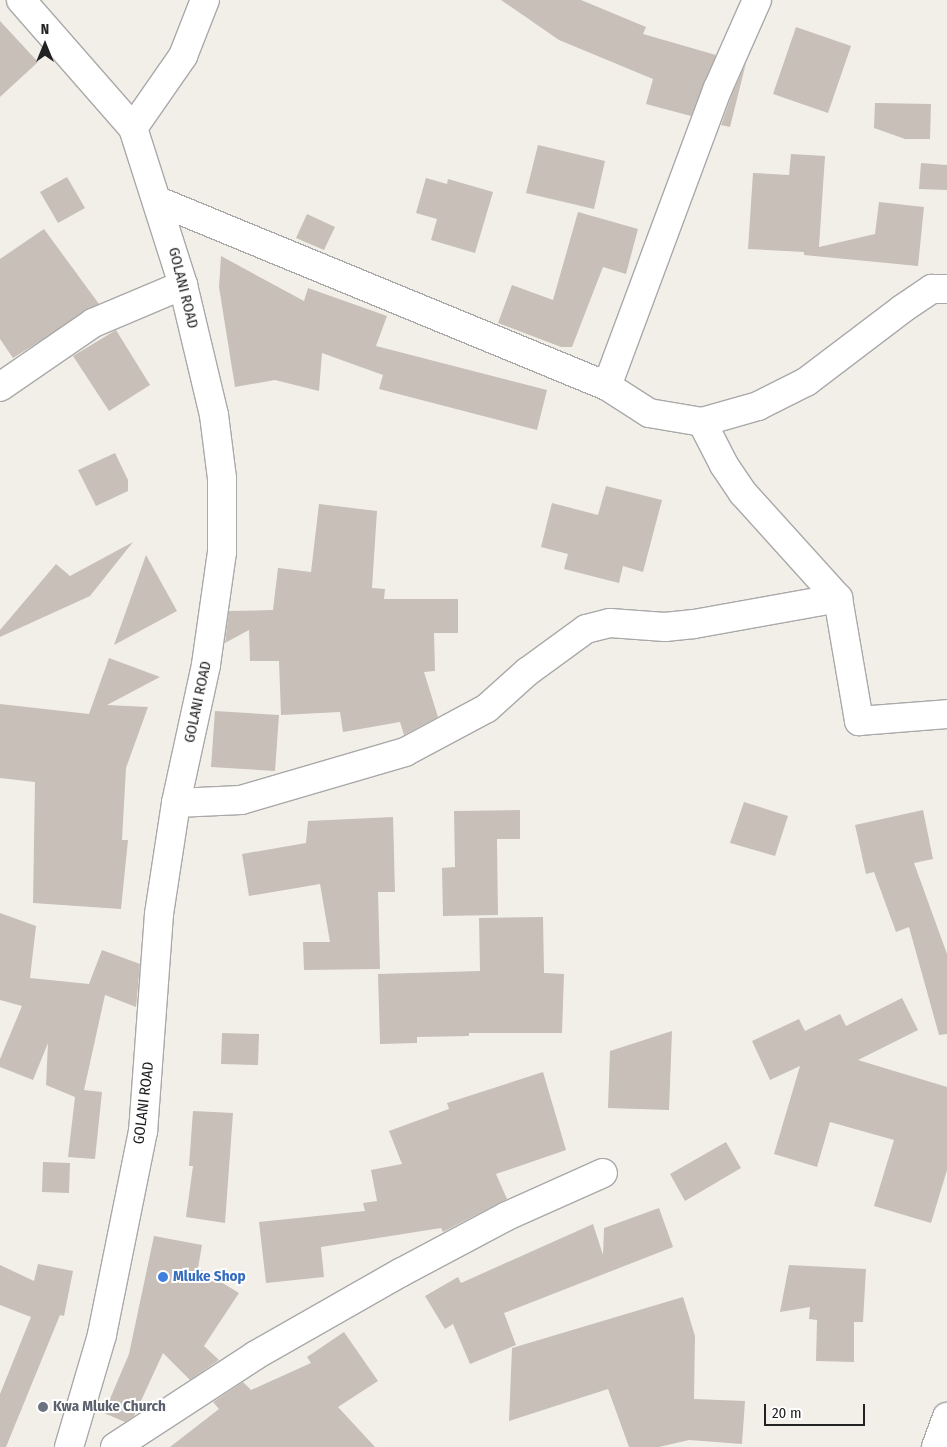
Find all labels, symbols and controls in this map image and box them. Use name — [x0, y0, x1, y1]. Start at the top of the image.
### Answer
north arrow — [20, 20, 70, 70]
text: N — [41, 21, 49, 38]
street label: GOLANI ROAD — [164, 246, 202, 330]
street label: GOLANI ROAD — [181, 660, 215, 744]
street label: GOLANI ROAD — [130, 1061, 158, 1145]
place label: Mluke Shop — [173, 1268, 246, 1286]
marker: Mluke Shop — [157, 1271, 169, 1283]
scale bar — [767, 1394, 868, 1426]
place label: Kwa Mluke Church — [53, 1398, 166, 1416]
marker: Kwa Mluke Church — [37, 1401, 49, 1413]
text: 20 m — [772, 1404, 802, 1422]

